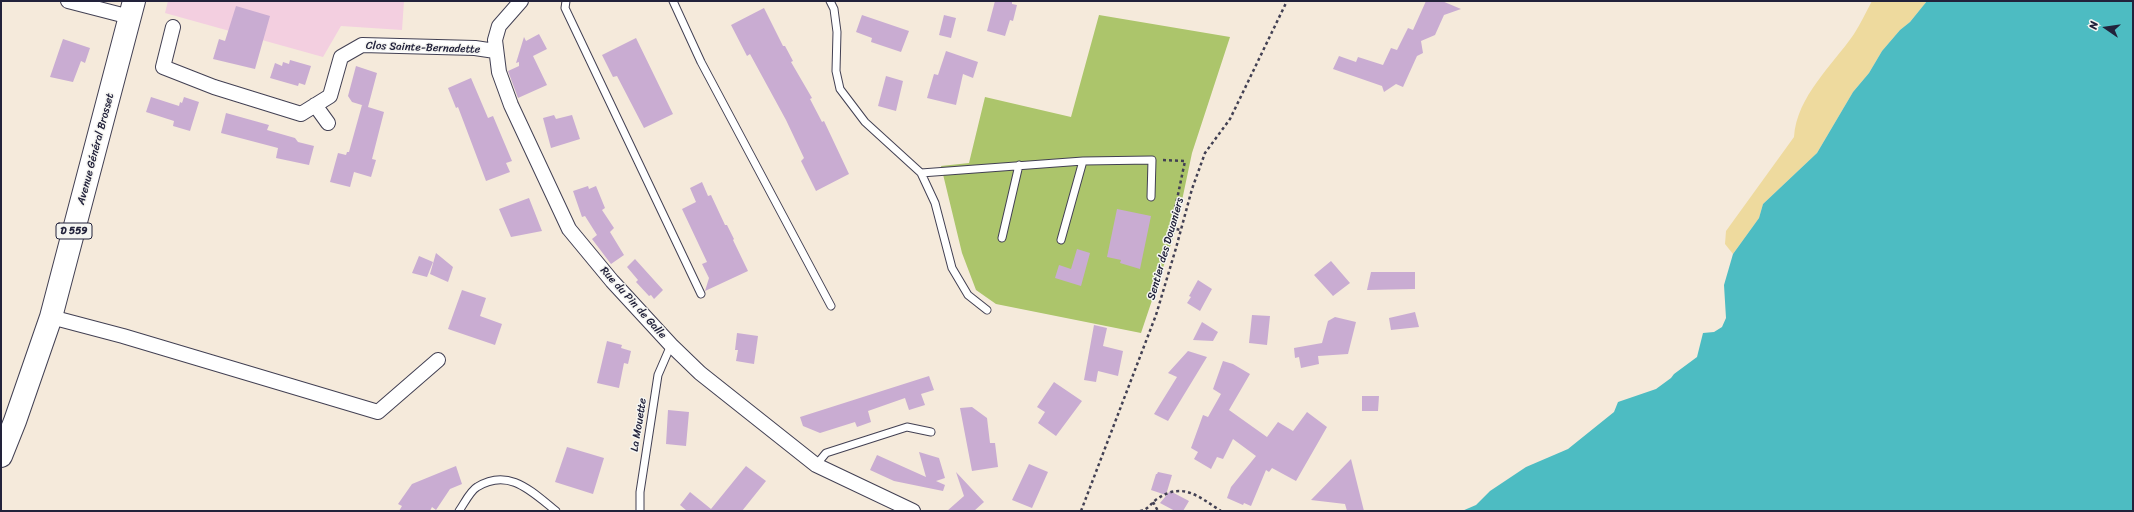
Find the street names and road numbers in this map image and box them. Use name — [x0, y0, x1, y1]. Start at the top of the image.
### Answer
street label: Clos Sainte-Bernadette — [366, 39, 480, 57]
street label: Avenue Général Brosset — [75, 92, 117, 206]
street label: Sentier des Douaniers — [1145, 196, 1187, 302]
road number: D 559 — [56, 223, 92, 239]
street label: Rue du Pin de Galle — [597, 264, 669, 342]
street label: La Mouette — [628, 397, 650, 453]

